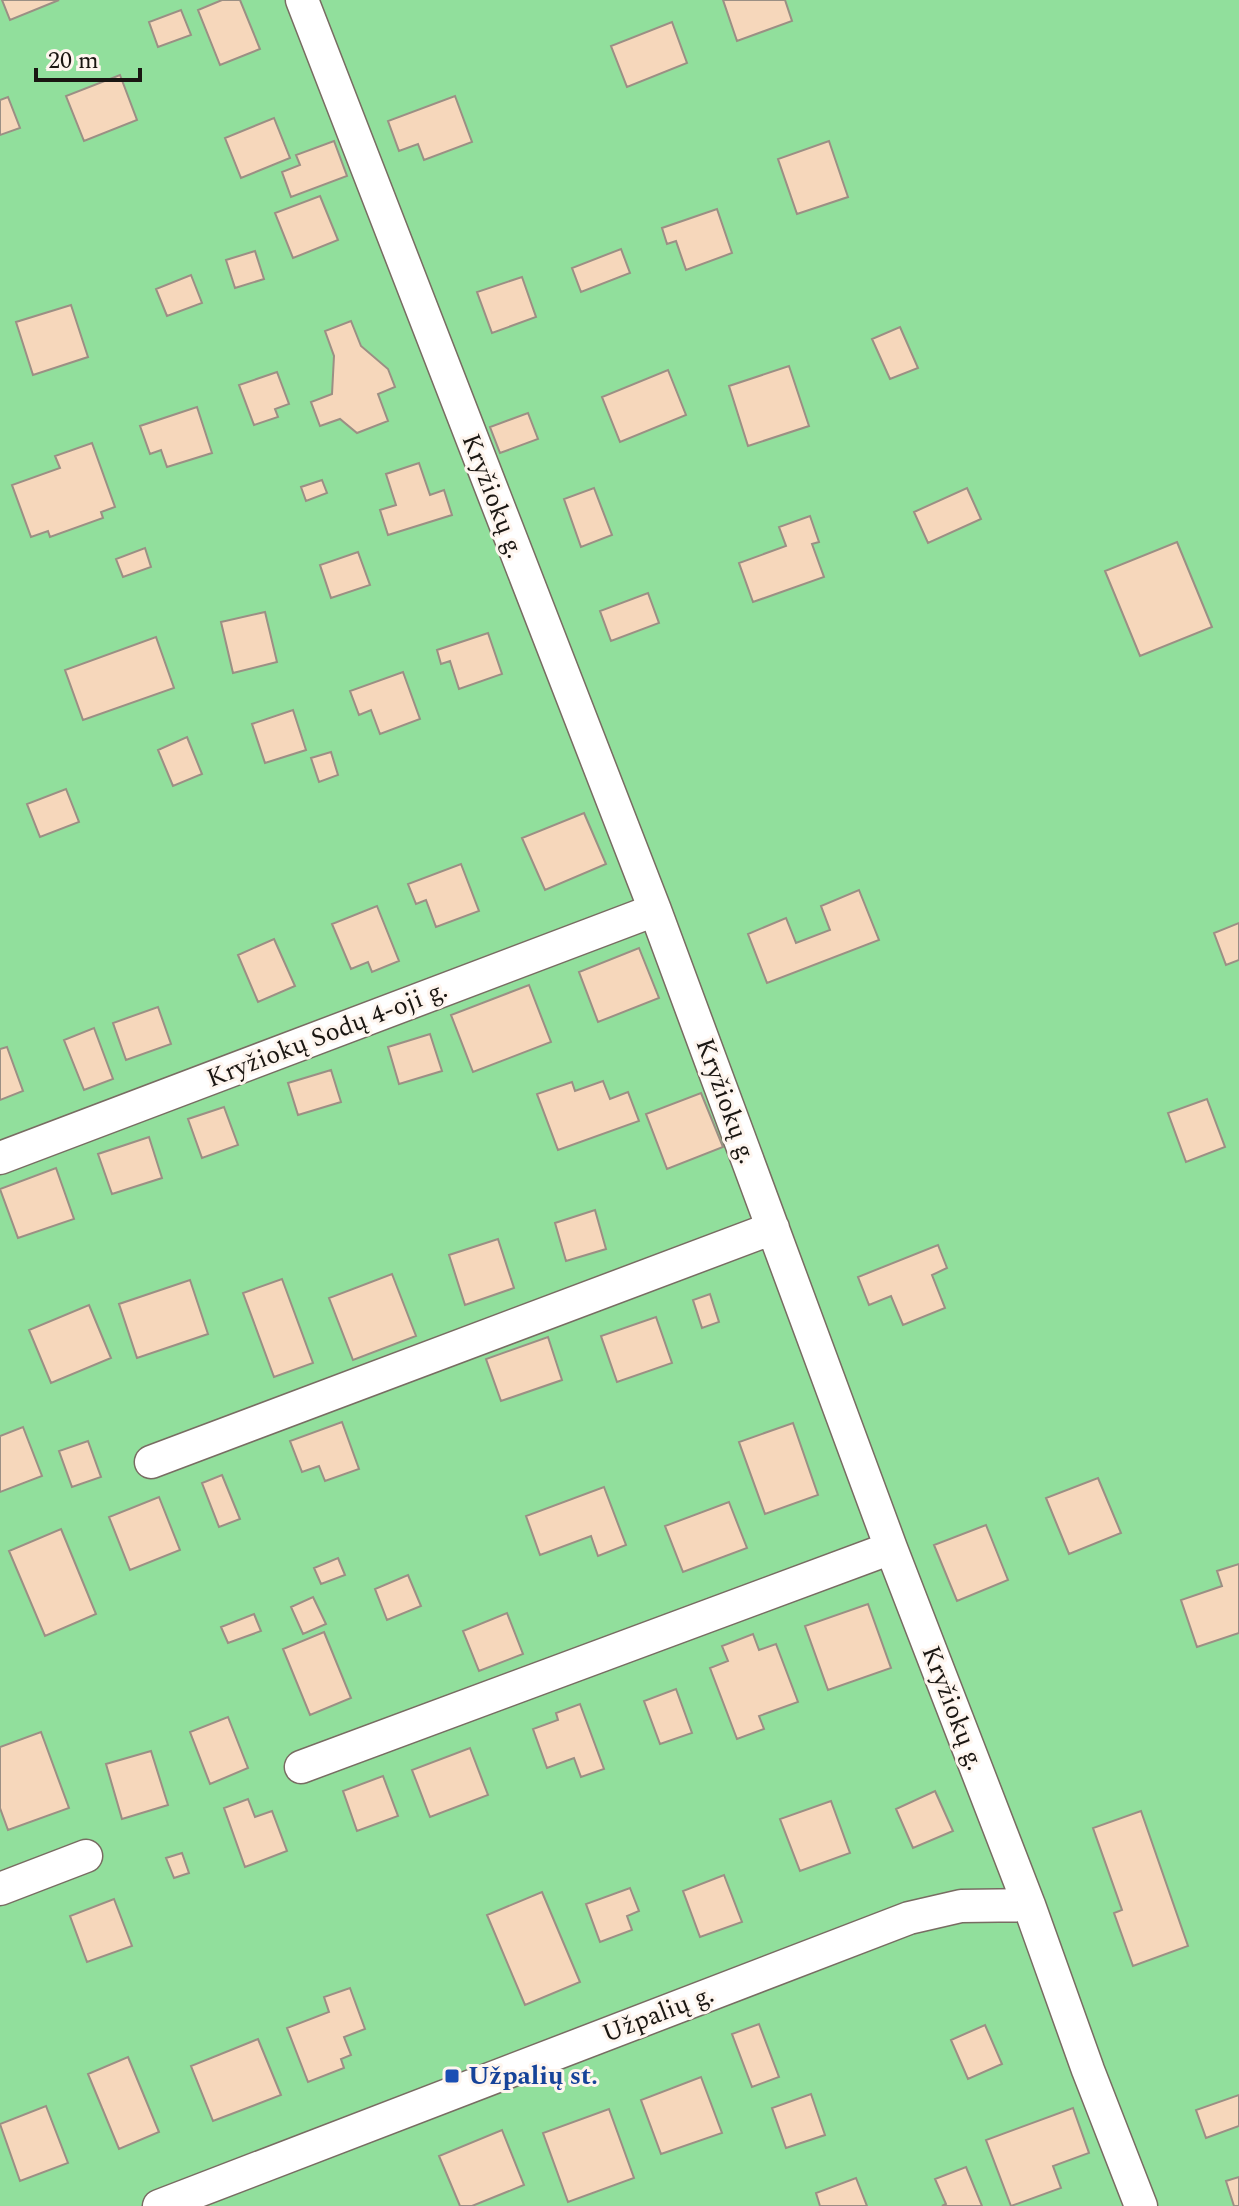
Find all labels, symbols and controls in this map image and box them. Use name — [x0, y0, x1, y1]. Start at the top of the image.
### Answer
scale bar — [36, 32, 140, 82]
text: 20 m — [48, 43, 99, 79]
street label: Kryžiokų g. — [451, 428, 535, 564]
street label: Kryžiokų Sodų 4-oji g. — [201, 970, 453, 1098]
street label: Kryžiokų g. — [685, 1033, 767, 1169]
street label: Kryžiokų g. — [911, 1640, 995, 1776]
street label: Užpalių g. — [596, 1974, 720, 2054]
place label: Užpalių st. — [468, 2056, 598, 2096]
marker: Užpalių st. — [443, 2067, 461, 2085]

